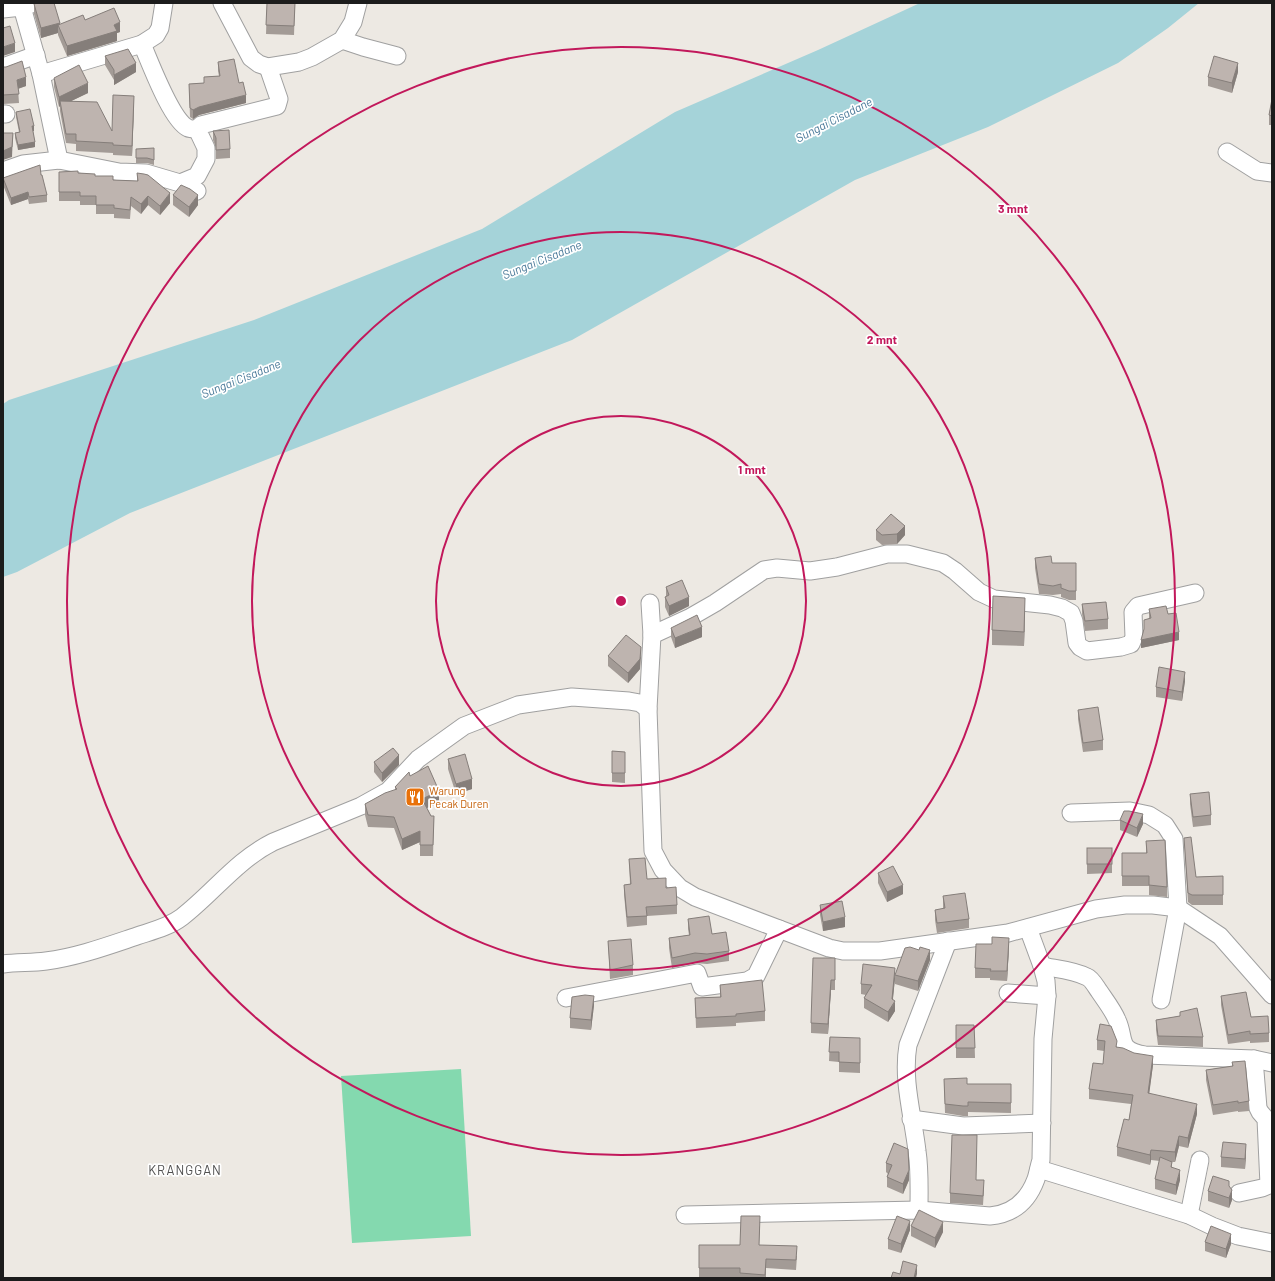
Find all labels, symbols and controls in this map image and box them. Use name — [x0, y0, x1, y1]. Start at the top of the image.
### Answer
water label: Sungai Cisadane — [793, 94, 874, 144]
text: 3 mnt — [998, 201, 1028, 215]
water label: Sungai Cisadane — [500, 237, 583, 281]
text: 2 mnt — [867, 332, 898, 346]
water label: Sungai Cisadane — [199, 356, 282, 400]
text: 1 mnt — [738, 462, 766, 476]
centre of rings — [614, 594, 628, 608]
place label: Warung Pecak Duren — [429, 784, 489, 810]
restaurant icon: Warung Pecak Duren — [404, 786, 426, 808]
district label: KRANGGAN — [148, 1162, 222, 1178]

